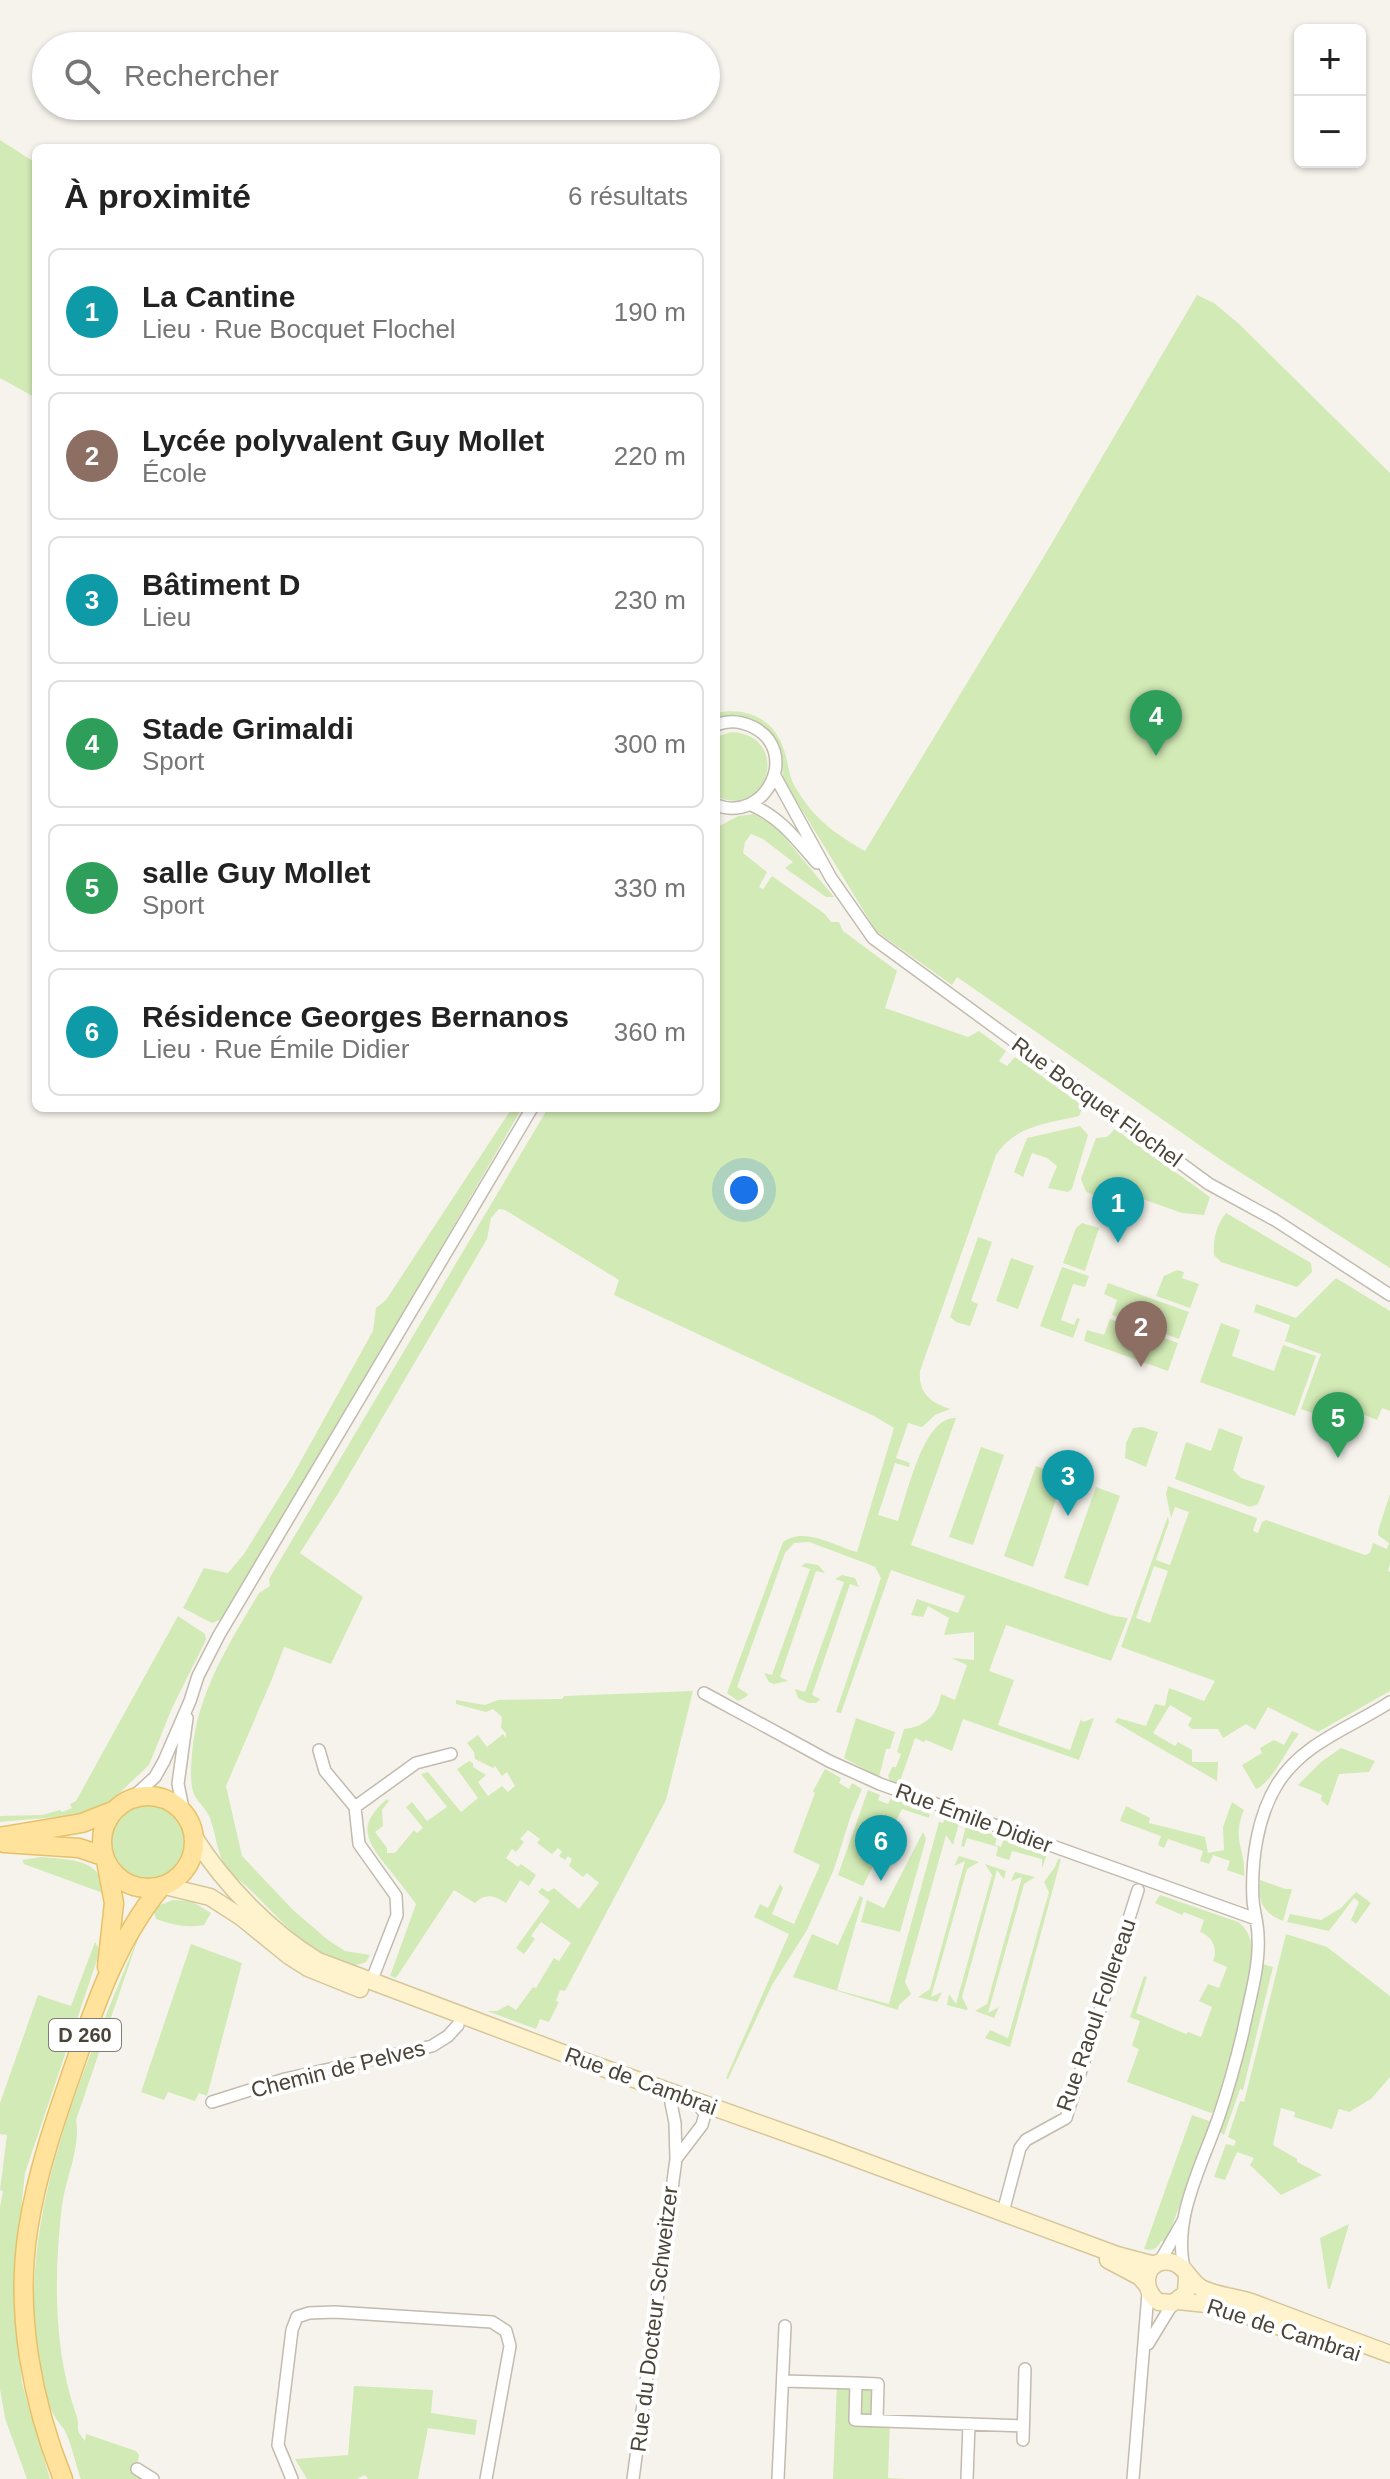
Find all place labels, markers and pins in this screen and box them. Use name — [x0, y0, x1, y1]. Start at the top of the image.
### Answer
pin: 4 — [1130, 690, 1182, 756]
pin: 1 — [1092, 1177, 1144, 1243]
pin: 2 — [1115, 1301, 1167, 1367]
pin: 5 — [1312, 1392, 1364, 1458]
pin: 3 — [1042, 1450, 1094, 1516]
pin: 6 — [855, 1815, 907, 1881]

